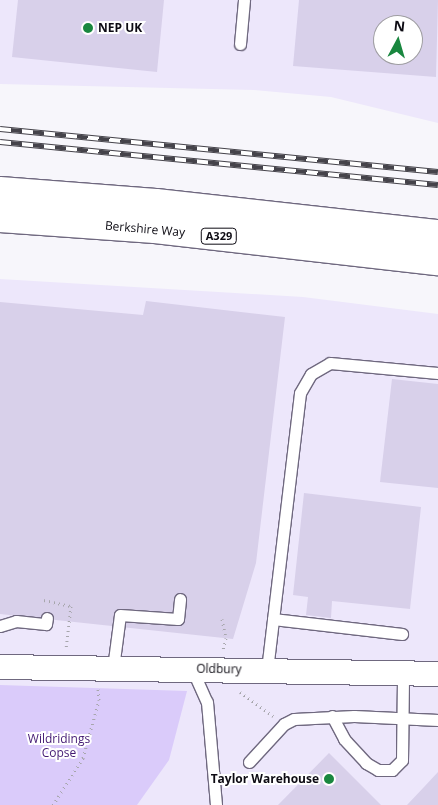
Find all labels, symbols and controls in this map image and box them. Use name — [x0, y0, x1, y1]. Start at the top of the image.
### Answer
north arrow — [373, 15, 423, 65]
text: N — [393, 16, 406, 36]
place label: NEP UK — [98, 21, 142, 35]
marker: NEP UK — [82, 22, 94, 34]
street label: Berkshire Way — [104, 218, 186, 240]
road number: A329 — [200, 228, 238, 245]
street label: Oldbury — [196, 661, 242, 677]
park label: Wildridings Copse — [28, 732, 90, 760]
place label: Taylor Warehouse — [211, 772, 319, 786]
marker: Taylor Warehouse — [323, 773, 335, 785]

